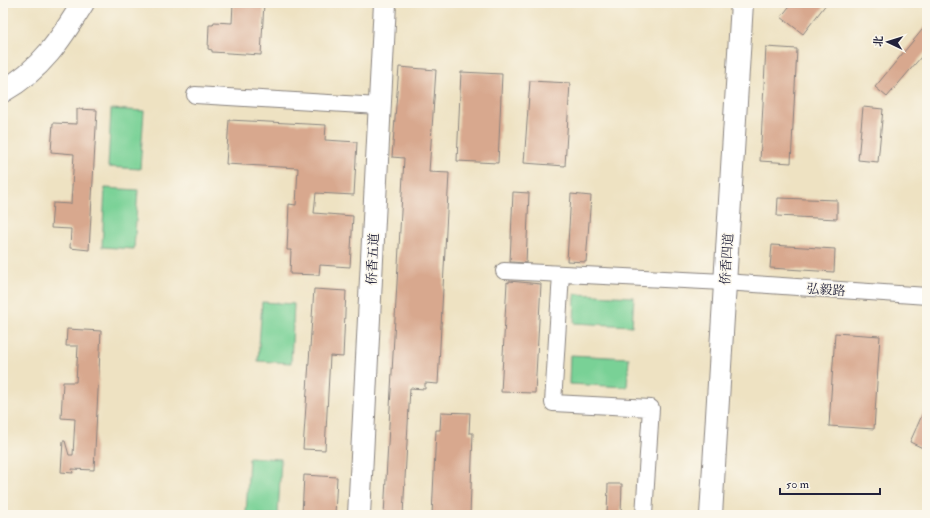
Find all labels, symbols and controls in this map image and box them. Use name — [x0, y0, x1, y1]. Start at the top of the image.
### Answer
north arrow — [868, 22, 908, 62]
text: 北 — [872, 35, 885, 47]
street label: 侨香五道 — [364, 233, 382, 285]
street label: 侨香四道 — [717, 233, 737, 286]
street label: 弘毅路 — [806, 281, 846, 299]
scale bar — [780, 470, 880, 496]
text: 50 m — [786, 477, 810, 492]

